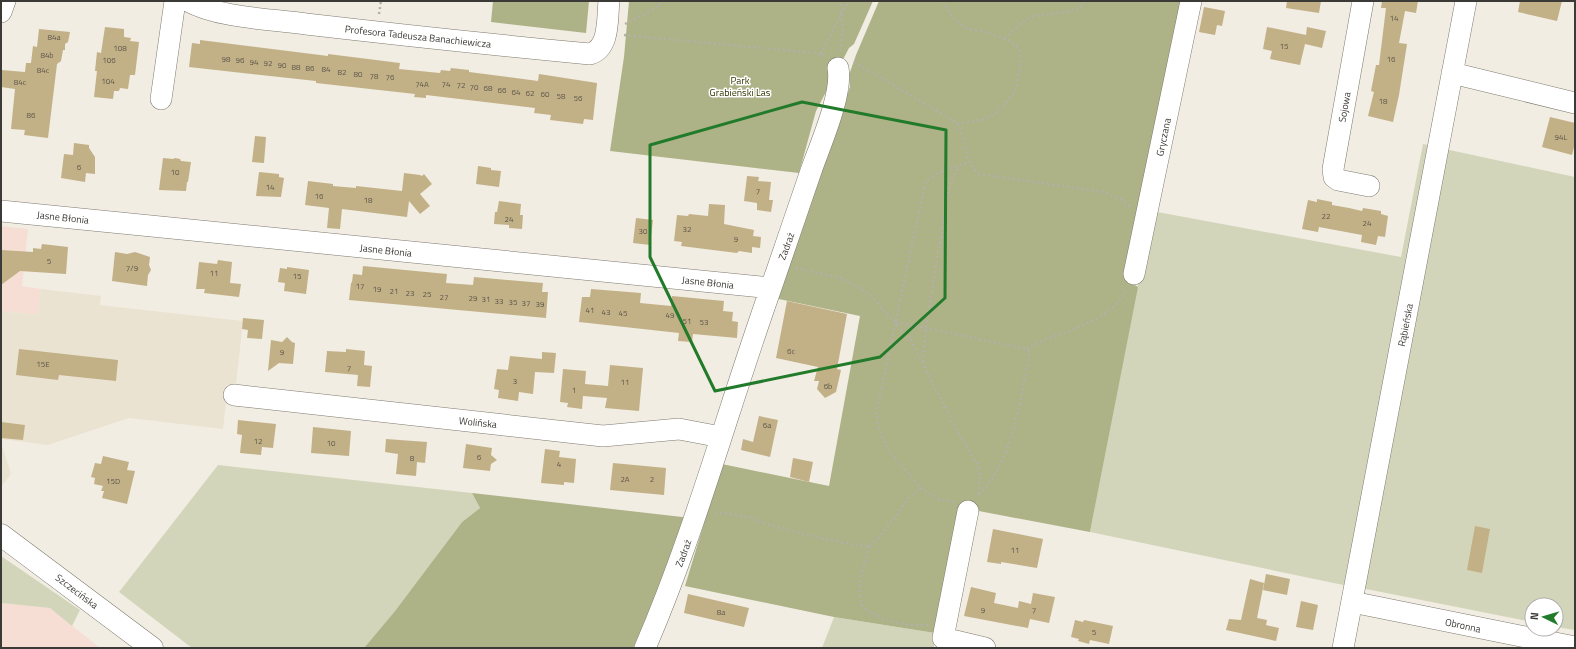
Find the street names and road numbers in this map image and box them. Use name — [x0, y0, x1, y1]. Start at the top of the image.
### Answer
street label: Profesora Tadeusza Banachiewicza — [344, 21, 492, 52]
street label: Sojowa — [1334, 91, 1355, 124]
street label: Gryczana — [1152, 117, 1175, 158]
street label: Jasne Błonia — [36, 207, 90, 228]
street label: Zadraż — [775, 230, 799, 262]
street label: Jasne Błonia — [359, 240, 413, 261]
street label: Jasne Błonia — [681, 272, 735, 293]
street label: Rąbieńska — [1394, 302, 1417, 348]
street label: Wolińska — [458, 413, 498, 432]
street label: Zadraż — [672, 537, 696, 569]
street label: Szczecińska — [52, 570, 101, 612]
street label: Obronna — [1444, 614, 1482, 637]

